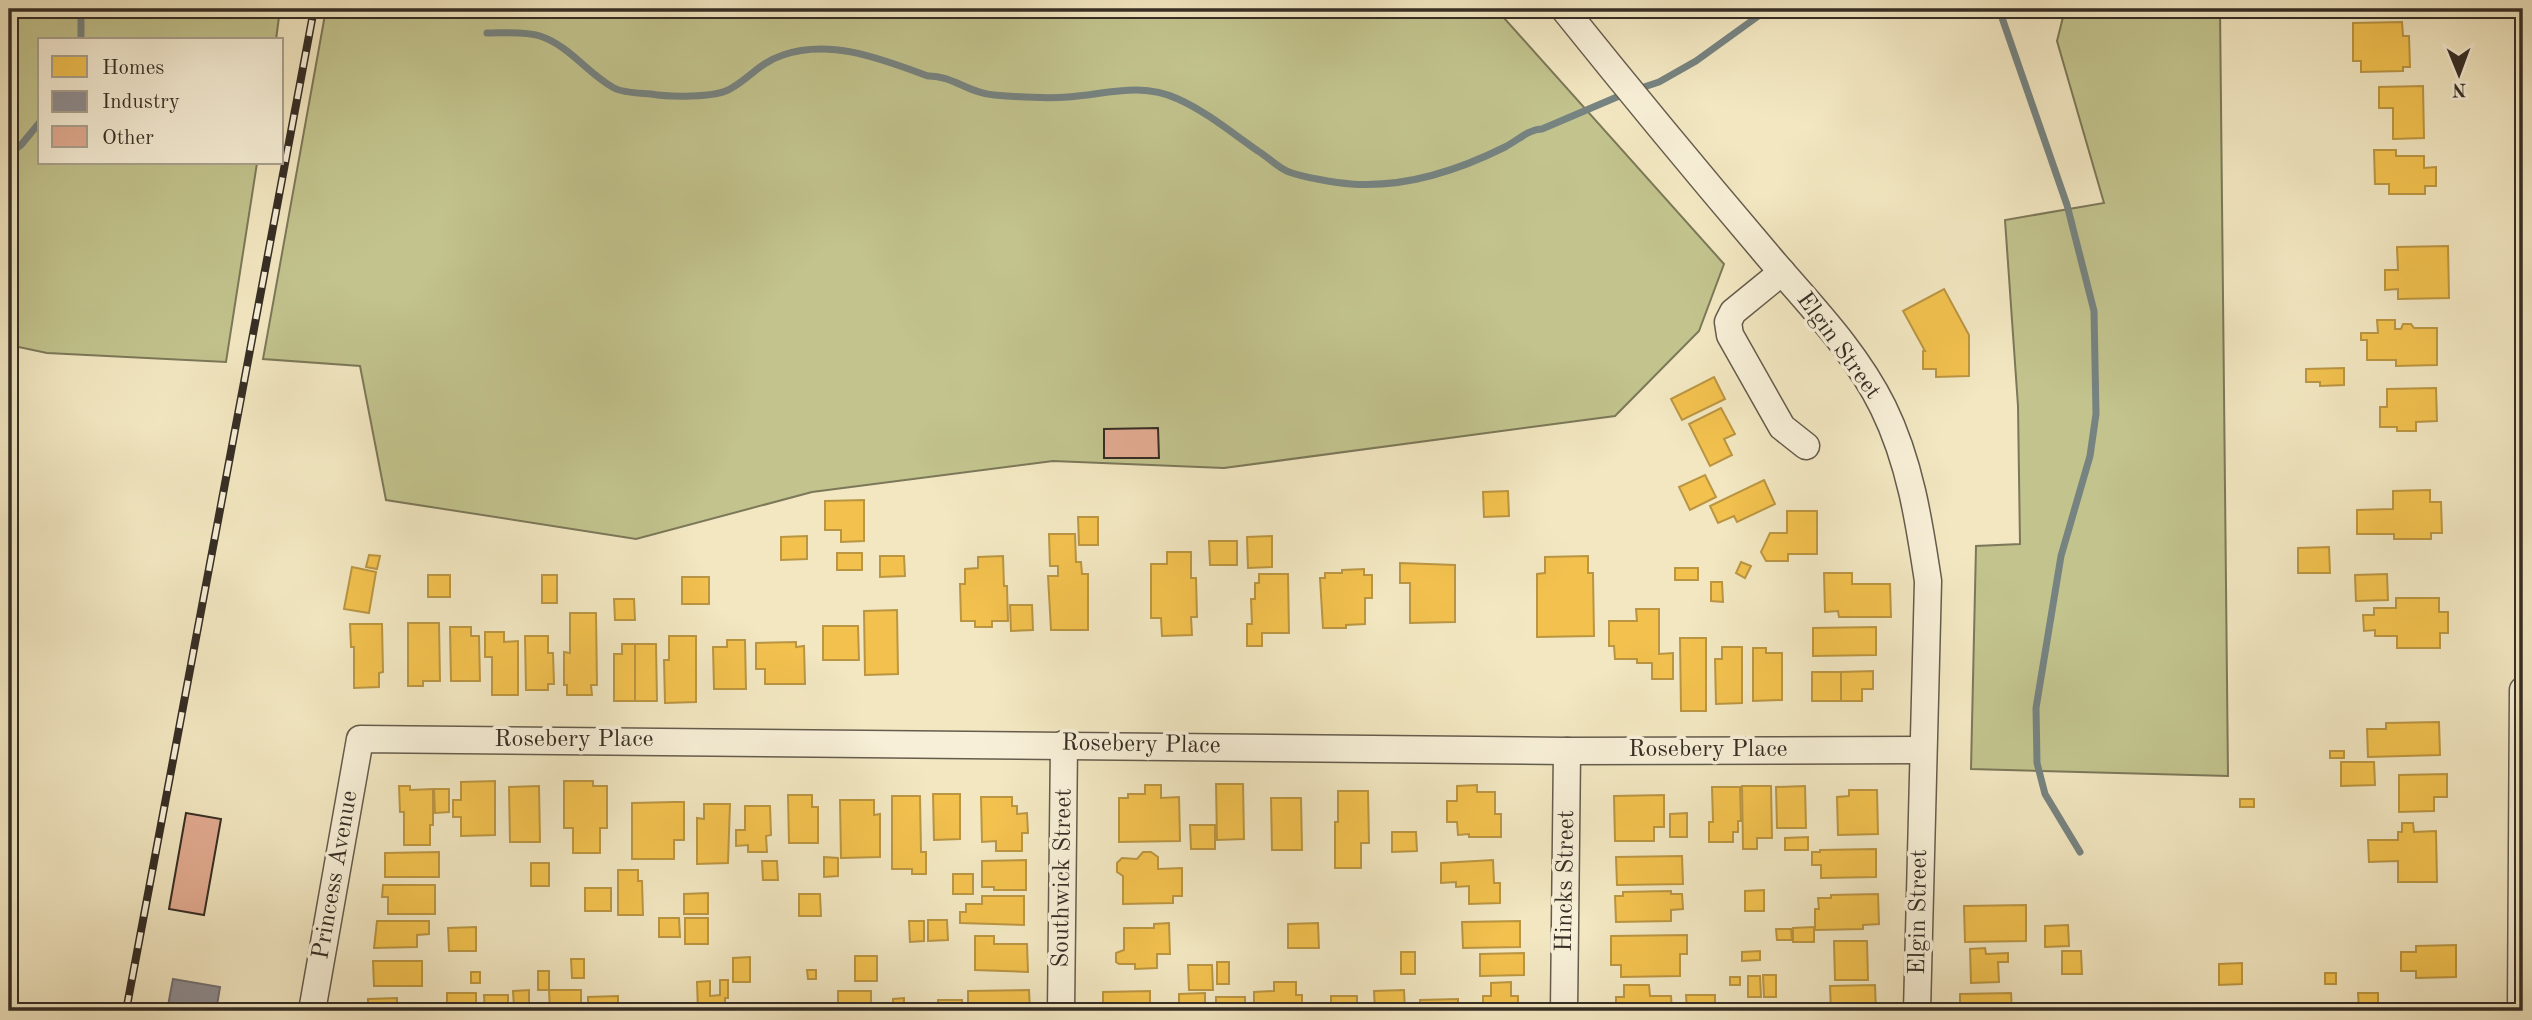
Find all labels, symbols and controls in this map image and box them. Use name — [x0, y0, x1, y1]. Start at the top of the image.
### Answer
legend — [38, 38, 284, 164]
north arrow — [2424, 38, 2494, 108]
text: Homes — [102, 58, 164, 79]
text: N — [2451, 79, 2467, 98]
text: Industry — [102, 92, 180, 113]
text: Other — [102, 128, 154, 149]
street label: Elgin Street — [1791, 288, 1885, 404]
street label: Rosebery Place — [494, 728, 654, 752]
street label: Rosebery Place — [1061, 732, 1221, 758]
street label: Rosebery Place — [1628, 738, 1788, 762]
street label: Southwick Street — [1049, 788, 1077, 968]
street label: Princess Avenue — [309, 789, 363, 961]
street label: Hincks Street — [1553, 810, 1579, 952]
street label: Elgin Street — [1906, 849, 1932, 975]

